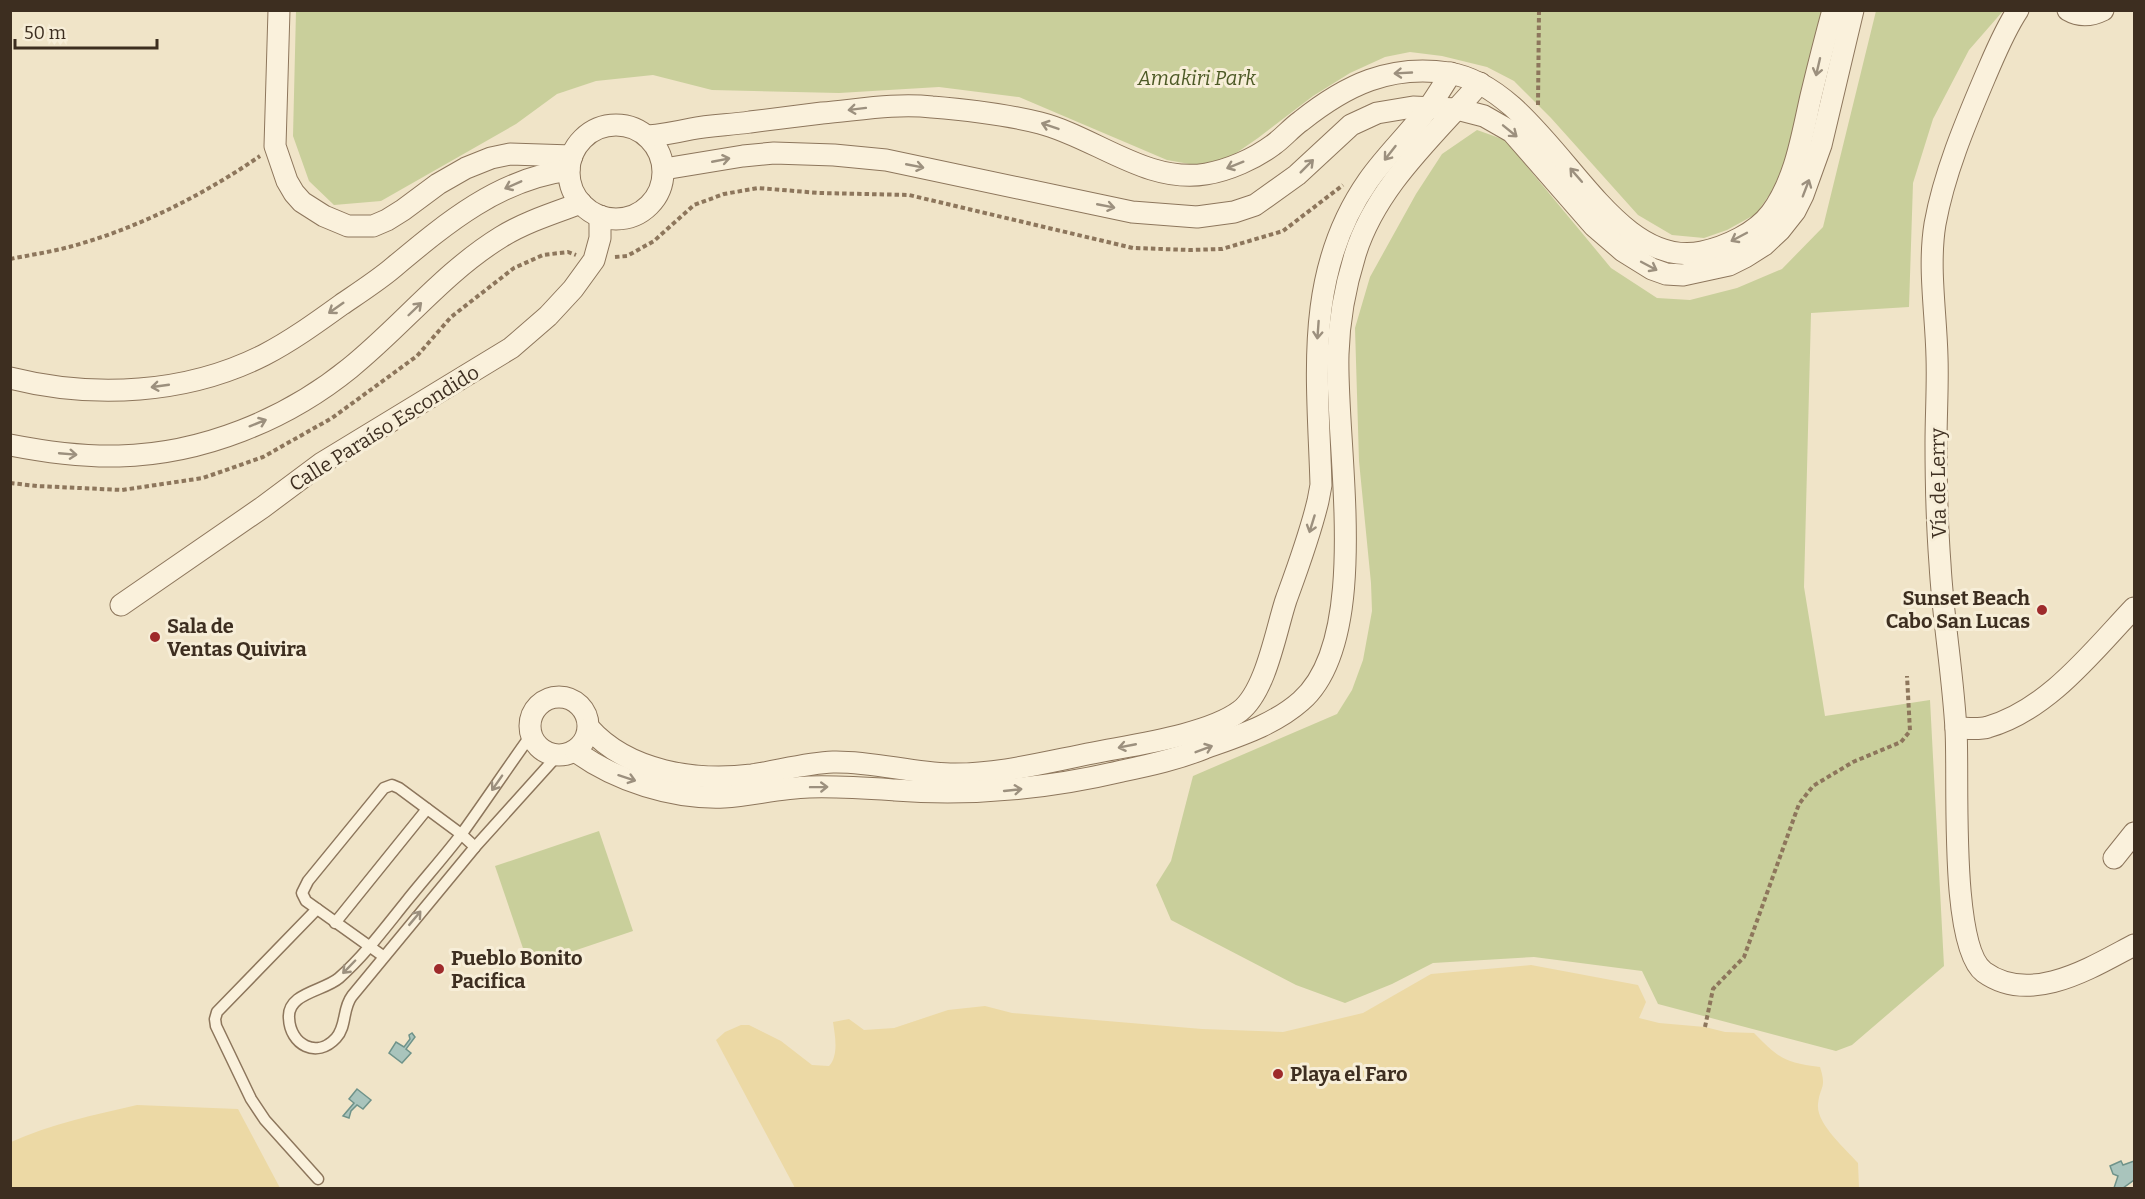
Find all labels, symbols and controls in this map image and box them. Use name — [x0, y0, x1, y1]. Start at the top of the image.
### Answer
scale bar — [15, 12, 158, 50]
text: 50 m — [24, 22, 66, 44]
one-way arrow — [1811, 57, 1823, 76]
park label: Amakiri Park — [1137, 66, 1256, 90]
one-way arrow — [1393, 67, 1413, 78]
one-way arrow — [848, 104, 868, 115]
one-way arrow — [1041, 120, 1060, 131]
one-way arrow — [1502, 125, 1518, 138]
one-way arrow — [1384, 145, 1397, 161]
one-way arrow — [711, 154, 731, 165]
one-way arrow — [1299, 159, 1314, 174]
one-way arrow — [1226, 160, 1244, 171]
one-way arrow — [905, 161, 924, 172]
one-way arrow — [1570, 167, 1583, 183]
one-way arrow — [504, 180, 522, 191]
one-way arrow — [1801, 180, 1812, 198]
one-way arrow — [1096, 201, 1115, 212]
one-way arrow — [1730, 232, 1748, 243]
one-way arrow — [1639, 261, 1657, 272]
one-way arrow — [329, 302, 345, 315]
one-way arrow — [407, 302, 422, 316]
one-way arrow — [1312, 320, 1323, 340]
street label: Calle Paraíso Escondido — [285, 360, 483, 496]
one-way arrow — [151, 381, 170, 392]
one-way arrow — [249, 417, 267, 428]
street label: Vía de Lerry — [1925, 427, 1951, 539]
one-way arrow — [58, 449, 78, 460]
one-way arrow — [1306, 514, 1317, 533]
place label: Sunset Beach Cabo San Lucas — [1886, 586, 2030, 633]
marker: Sunset Beach Cabo San Lucas — [2035, 603, 2049, 617]
place label: Sala de Ventas Quivira — [167, 614, 307, 661]
marker: Sala de Ventas Quivira — [148, 630, 162, 644]
one-way arrow — [1118, 741, 1137, 752]
one-way arrow — [1194, 743, 1212, 754]
one-way arrow — [491, 774, 503, 790]
one-way arrow — [617, 774, 636, 785]
one-way arrow — [808, 781, 828, 793]
one-way arrow — [1003, 784, 1023, 795]
one-way arrow — [408, 911, 422, 926]
place label: Pueblo Bonito Pacifica — [451, 946, 583, 993]
one-way arrow — [342, 960, 356, 975]
marker: Pueblo Bonito Pacifica — [432, 962, 446, 976]
place label: Playa el Faro — [1290, 1062, 1408, 1086]
marker: Playa el Faro — [1271, 1067, 1285, 1081]

